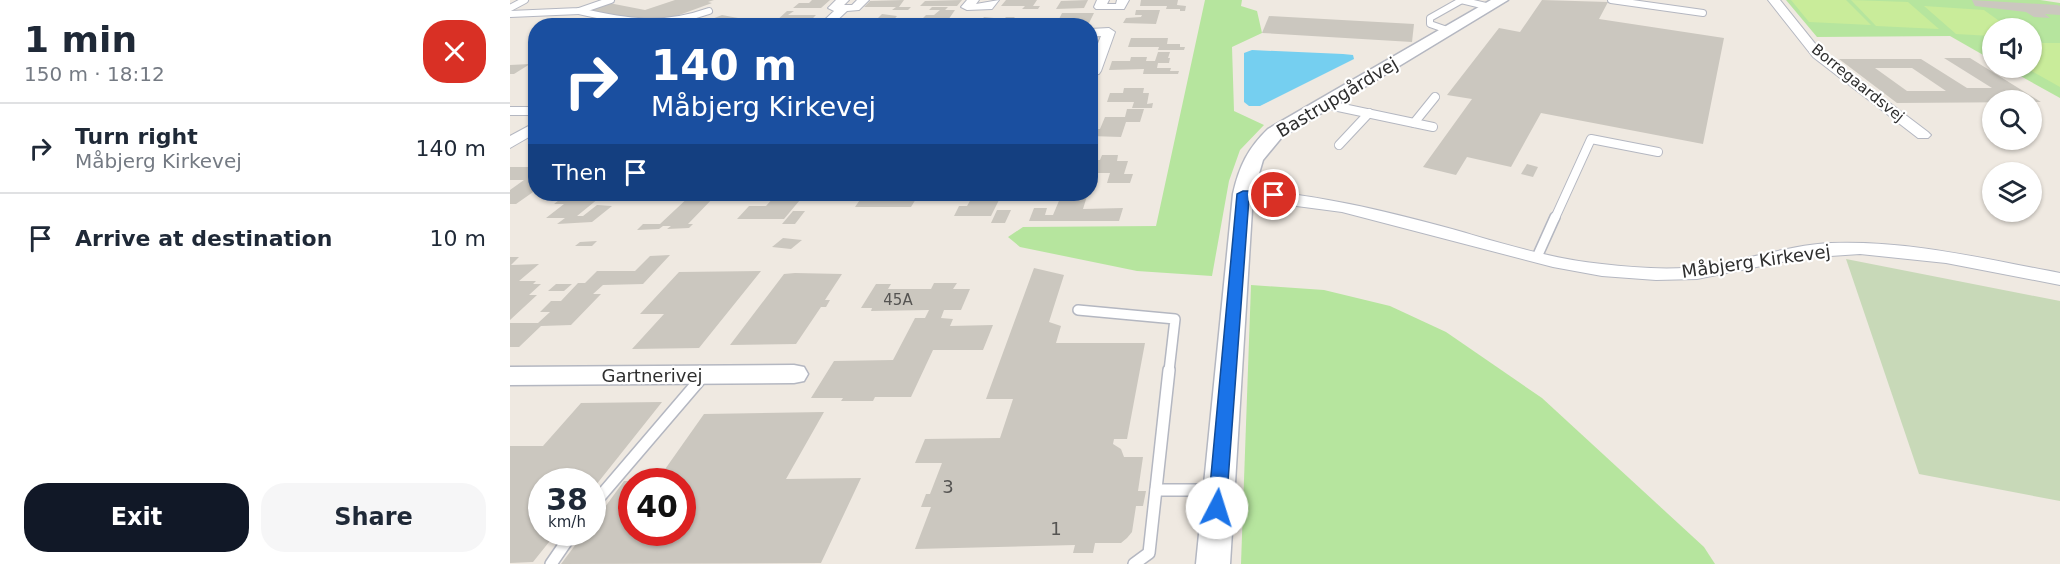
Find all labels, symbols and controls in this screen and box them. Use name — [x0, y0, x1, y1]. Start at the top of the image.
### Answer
map controls — [1982, 18, 2042, 222]
button: sound — [1982, 18, 2042, 78]
text: 1 min — [24, 19, 137, 60]
button: close — [423, 20, 486, 83]
street label: Borregaardsvej — [1808, 40, 1908, 126]
text: 140 m — [651, 41, 797, 90]
icon: right — [552, 42, 630, 120]
street label: Bastrupgårdvej — [1273, 53, 1401, 141]
text: 150 m · 18:12 — [24, 62, 165, 86]
button: search — [1982, 90, 2042, 150]
text: Måbjerg Kirkevej — [651, 91, 876, 122]
text: Turn right — [75, 124, 198, 149]
icon: right — [24, 132, 57, 165]
text: 140 m — [416, 136, 486, 161]
text: Måbjerg Kirkevej — [75, 149, 242, 173]
icon: arrive — [619, 156, 652, 189]
text: Then — [552, 160, 607, 185]
button: layers — [1982, 162, 2042, 222]
pin — [1248, 169, 1299, 220]
icon: arrive — [1257, 178, 1290, 211]
icon: arrive — [24, 222, 57, 255]
text: Arrive at destination — [75, 226, 332, 251]
text: 10 m — [430, 226, 486, 251]
street label: Måbjerg Kirkevej — [1680, 240, 1832, 282]
house number: 45A — [883, 291, 913, 309]
street label: Gartnerivej — [601, 365, 703, 386]
speed limit sign: 40 — [618, 468, 696, 546]
house number: 3 — [942, 476, 954, 497]
position arrow — [1185, 476, 1249, 540]
text: 38 — [546, 482, 588, 517]
button: Exit — [24, 483, 249, 552]
button: Share — [261, 483, 486, 552]
text: km/h — [548, 513, 586, 531]
house number: 1 — [1050, 518, 1062, 539]

